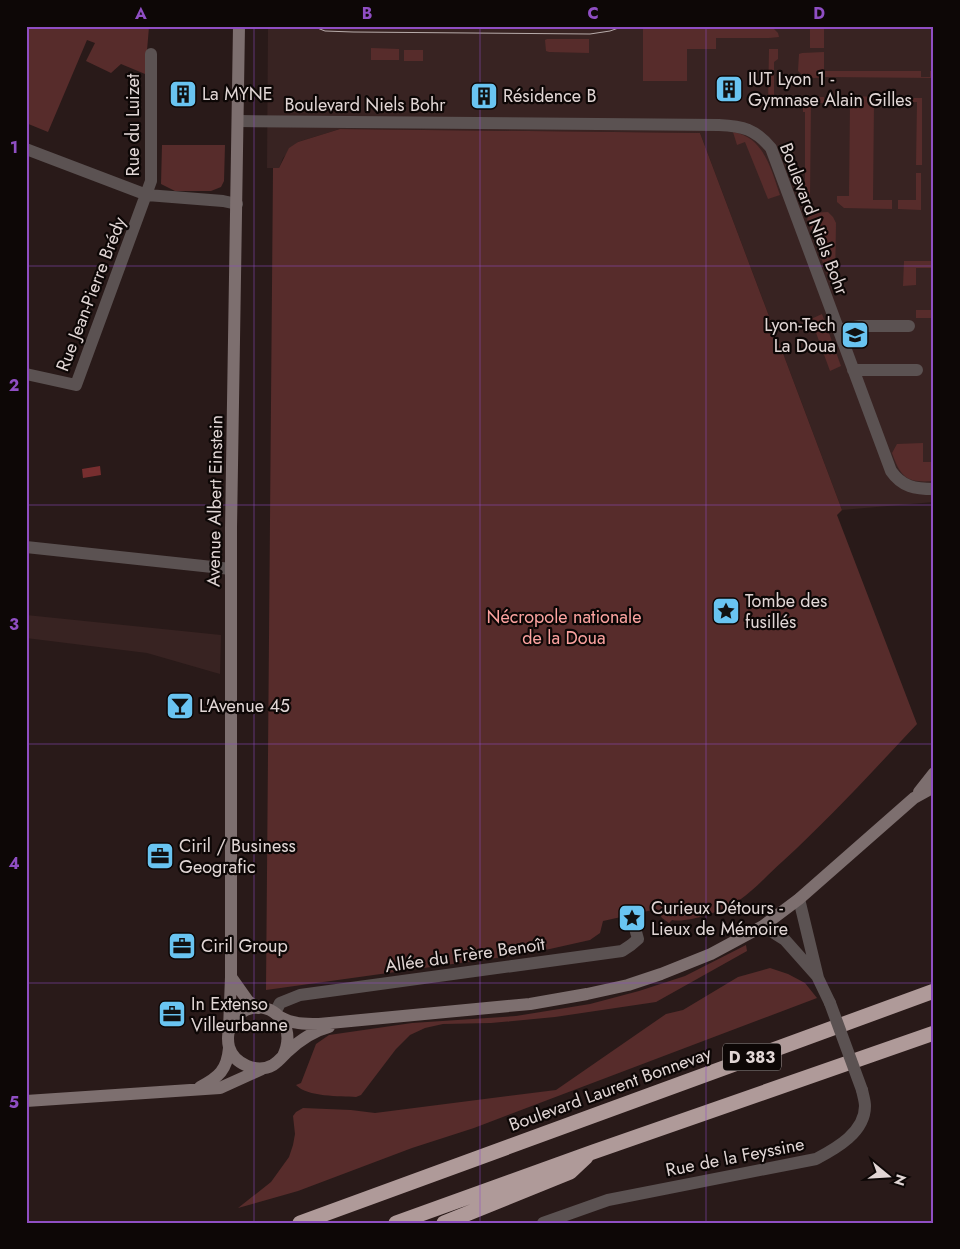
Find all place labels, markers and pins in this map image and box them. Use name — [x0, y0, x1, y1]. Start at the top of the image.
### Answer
place label: IUT Lyon 1 - Gymnase Alain Gilles — [748, 66, 912, 113]
building icon: IUT Lyon 1 - Gymnase Alain Gilles — [714, 74, 744, 104]
building icon: La MYNE — [168, 79, 198, 109]
place label: La MYNE — [202, 81, 273, 107]
building icon: Résidence B — [469, 81, 499, 111]
place label: Résidence B — [503, 83, 597, 109]
place label: Lyon-Tech La Doua — [764, 312, 836, 359]
school or university icon: Lyon-Tech La Doua — [840, 320, 870, 350]
place label: Tombe des fusillés — [745, 588, 827, 635]
place icon: Tombe des fusillés — [711, 596, 741, 626]
bar icon: L'Avenue 45 — [165, 691, 195, 721]
place label: L'Avenue 45 — [199, 693, 290, 719]
place label: Ciril / Business Geografic — [179, 833, 296, 880]
office icon: Ciril / Business Geografic — [145, 841, 175, 871]
place label: Curieux Détours - Lieux de Mémoire — [651, 895, 788, 942]
place icon: Curieux Détours - Lieux de Mémoire — [617, 903, 647, 933]
office icon: Ciril Group — [167, 931, 197, 961]
place label: Ciril Group — [201, 933, 288, 959]
place label: In Extenso Villeurbanne — [191, 991, 288, 1038]
office icon: In Extenso Villeurbanne — [157, 999, 187, 1029]

